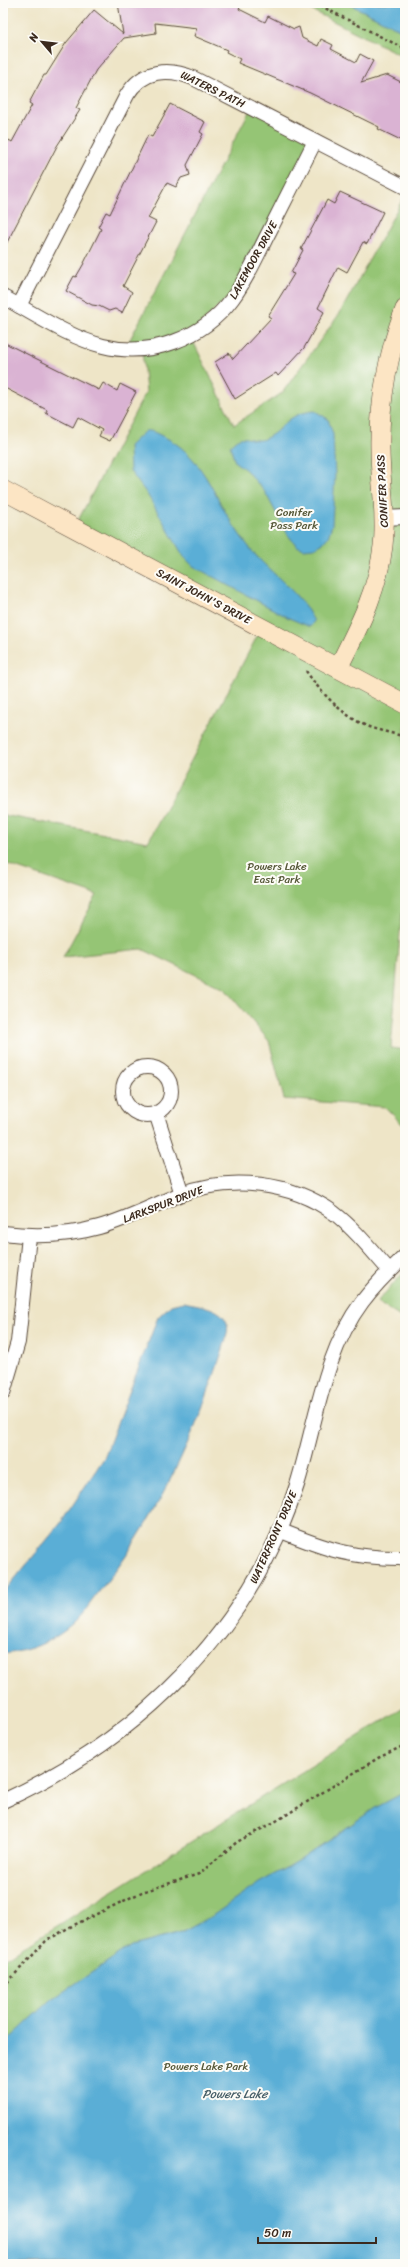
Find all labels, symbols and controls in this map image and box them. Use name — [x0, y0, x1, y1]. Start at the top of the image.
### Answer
north arrow — [22, 22, 62, 62]
text: N — [23, 29, 44, 46]
street label: WATERS PATH — [177, 66, 249, 113]
street label: LAKEMOOR DRIVE — [224, 217, 283, 303]
street label: CONIFER PASS — [371, 454, 394, 528]
park label: Conifer Pass Park — [270, 503, 318, 535]
street label: SAINT JOHN'S DRIVE — [153, 563, 256, 630]
park label: Powers Lake East Park — [247, 857, 307, 889]
street label: LARKSPUR DRIVE — [120, 1180, 207, 1229]
street label: WATERFRONT DRIVE — [244, 1487, 303, 1587]
park label: Powers Lake Park — [164, 2057, 248, 2076]
water label: Powers Lake — [203, 2083, 269, 2105]
scale bar — [258, 2219, 376, 2245]
text: 50 m — [264, 2222, 291, 2244]

